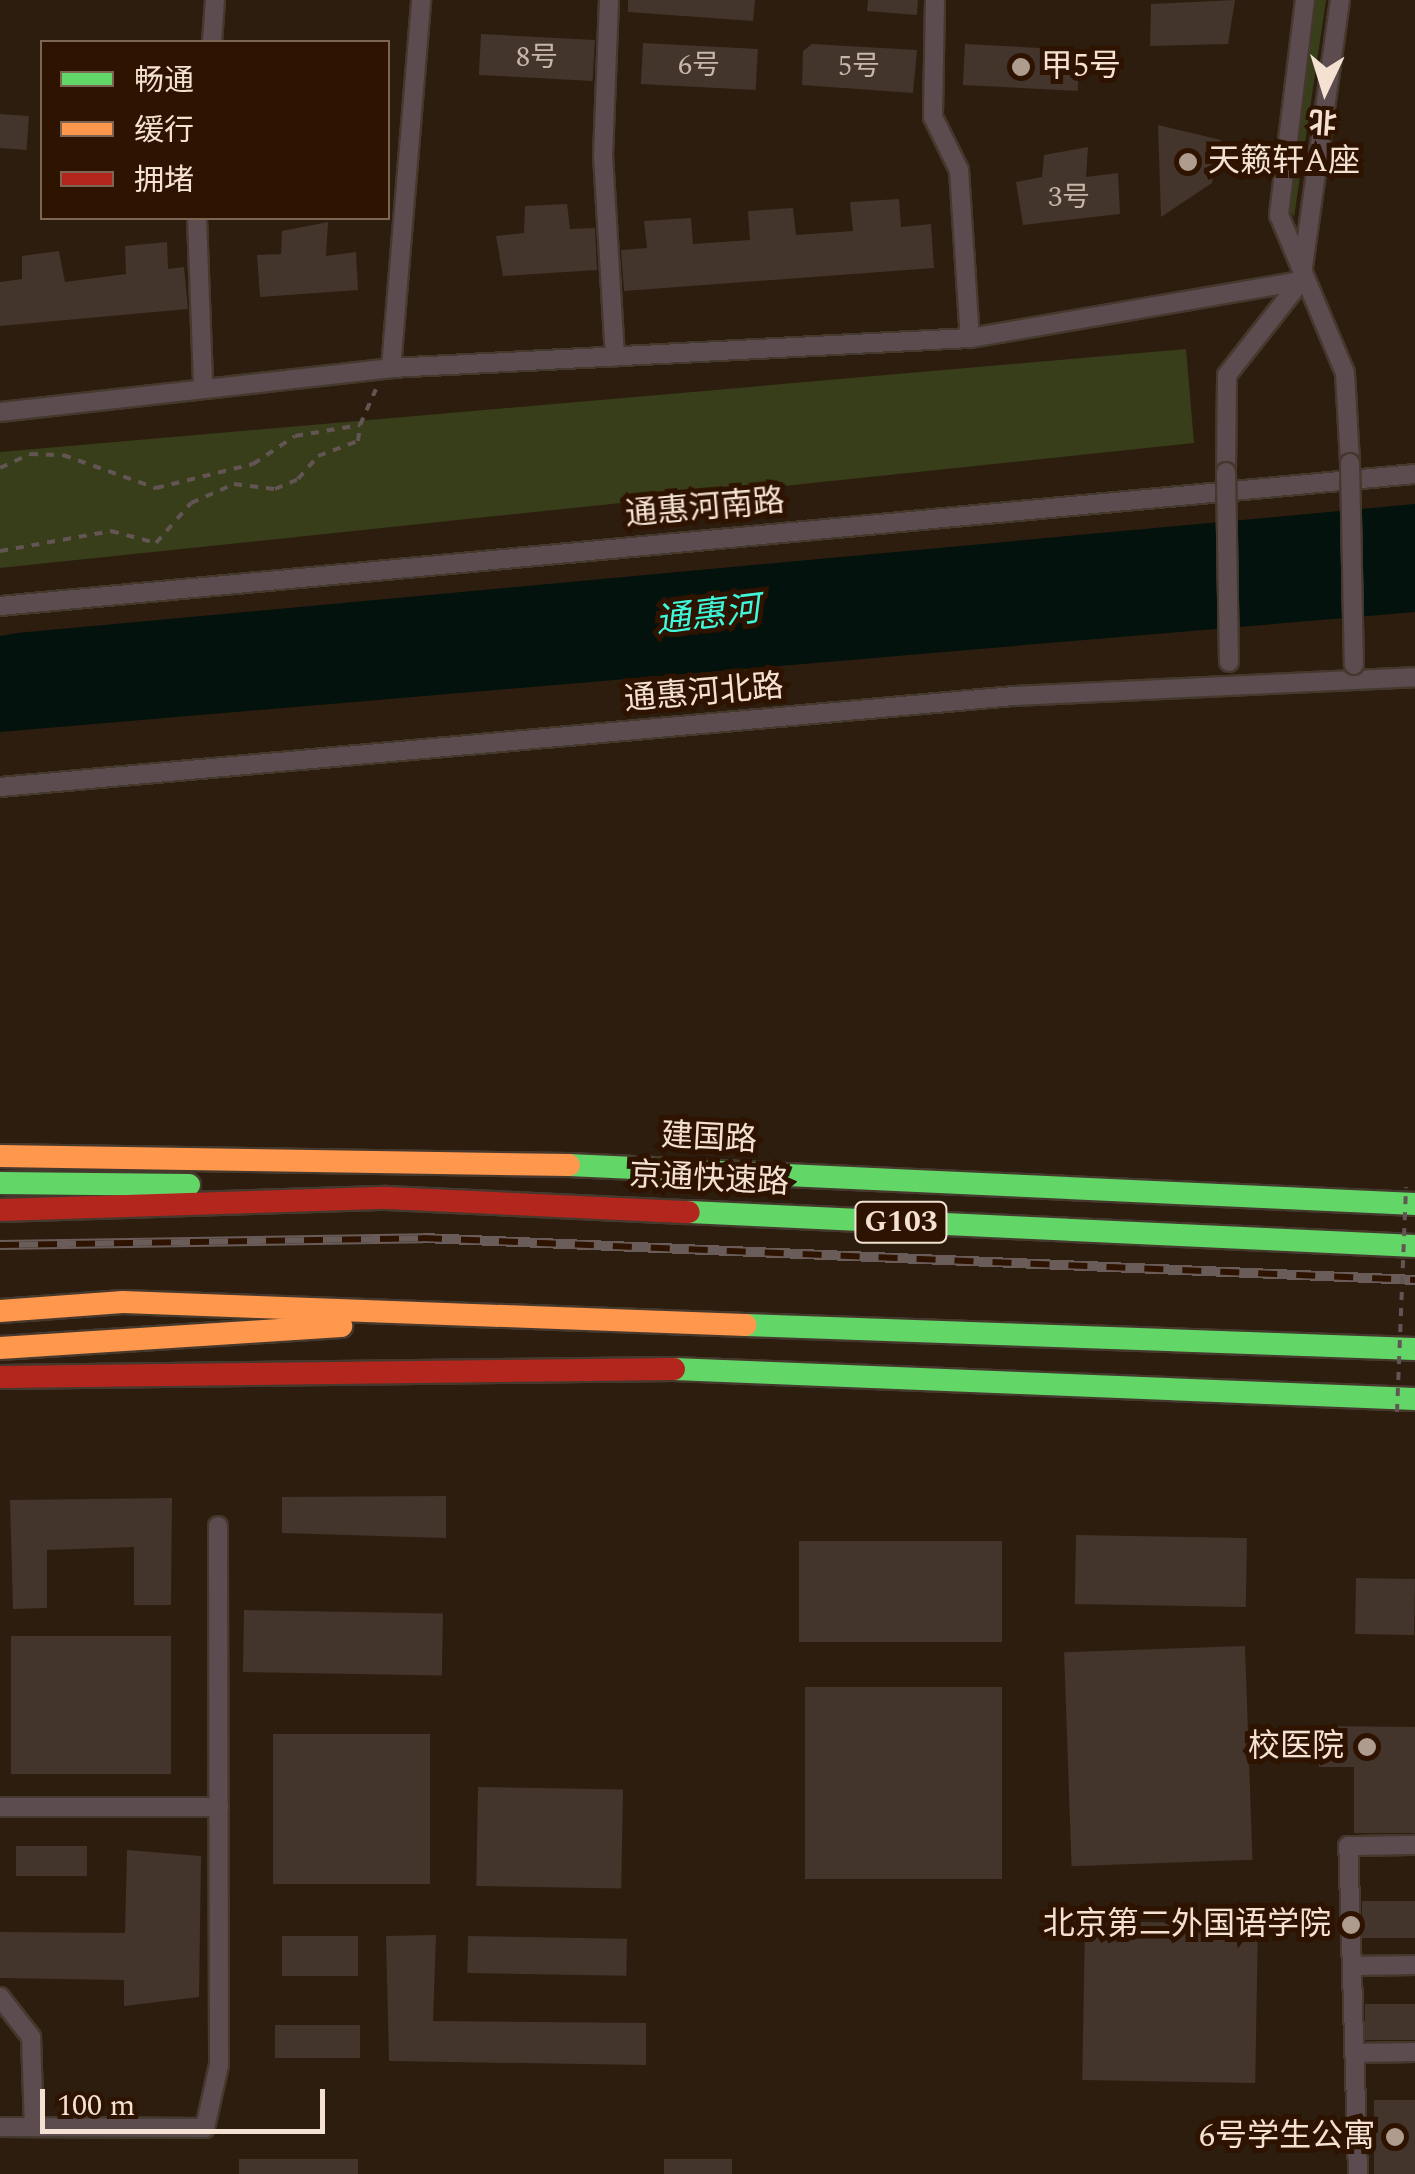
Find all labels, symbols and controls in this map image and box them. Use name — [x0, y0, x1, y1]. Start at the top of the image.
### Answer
legend — [40, 40, 390, 220]
north arrow — [1275, 40, 1375, 140]
house number: 8号 — [516, 41, 558, 75]
place label: 甲5号 — [1041, 48, 1121, 86]
house number: 6号 — [678, 49, 720, 83]
house number: 5号 — [838, 50, 880, 84]
marker: 甲5号 — [1010, 56, 1032, 78]
text: 畅通 — [134, 58, 194, 104]
text: 北 — [1307, 98, 1338, 143]
text: 缓行 — [134, 108, 194, 154]
place label: 天籁轩A座 — [1208, 143, 1360, 181]
marker: 天籁轩A座 — [1177, 151, 1199, 173]
text: 拥堵 — [134, 158, 194, 204]
house number: 3号 — [1048, 181, 1090, 215]
street label: 通惠河南路 — [624, 483, 786, 535]
water label: 通惠河 — [653, 589, 763, 643]
street label: 通惠河北路 — [623, 668, 785, 720]
street label: 建国路 — [660, 1117, 758, 1161]
street label: 京通快速路 — [628, 1157, 790, 1203]
road number: G103 — [854, 1197, 948, 1247]
place label: 校医院 — [1248, 1728, 1344, 1766]
marker: 校医院 — [1354, 1734, 1380, 1760]
place label: 北京第二外国语学院 — [1043, 1906, 1331, 1944]
marker: 北京第二外国语学院 — [1340, 1914, 1362, 1936]
scale bar — [45, 2069, 330, 2131]
text: 100 m — [57, 2083, 135, 2129]
place label: 6号学生公寓 — [1199, 2118, 1375, 2156]
marker: 6号学生公寓 — [1384, 2126, 1406, 2148]

